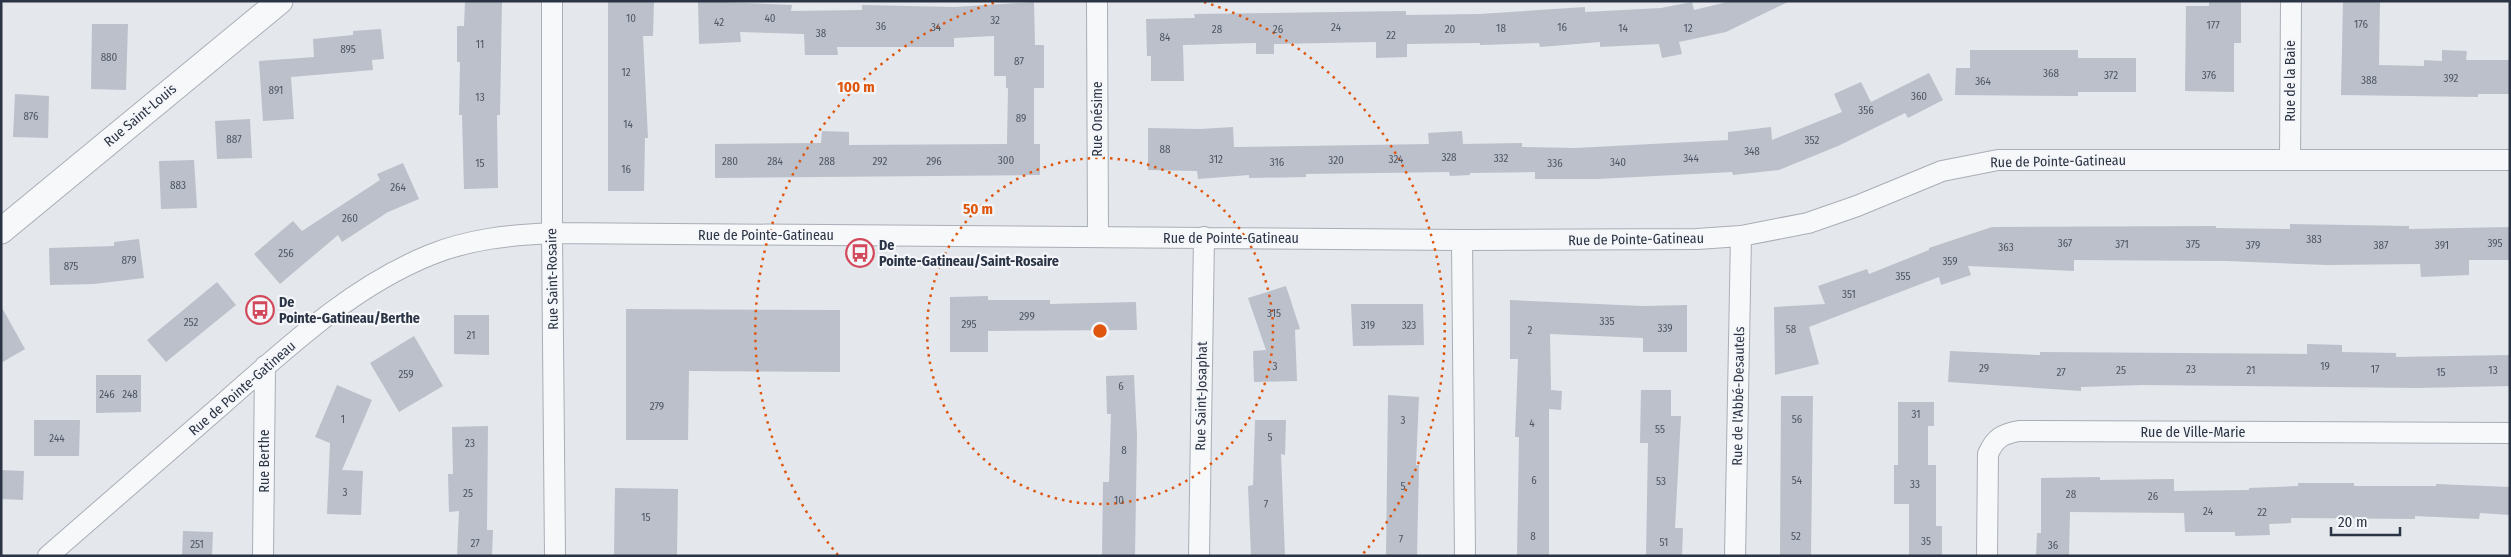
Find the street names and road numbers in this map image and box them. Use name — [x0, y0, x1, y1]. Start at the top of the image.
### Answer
street label: Rue de la Baie — [2282, 40, 2299, 122]
street label: Rue Saint-Louis — [101, 80, 180, 151]
street label: Rue Onésime — [1089, 81, 1106, 157]
street label: Rue de Pointe-Gatineau — [1990, 152, 2126, 171]
street label: Rue de Pointe-Gatineau — [698, 227, 834, 244]
street label: Rue Saint-Rosaire — [543, 228, 562, 330]
street label: Rue de Pointe-Gatineau — [1163, 230, 1299, 247]
street label: Rue de Pointe-Gatineau — [1568, 230, 1704, 249]
street label: Rue de l'Abbé-Desautels — [1729, 326, 1748, 466]
street label: Rue de Pointe-Gatineau — [185, 337, 299, 439]
street label: Rue Saint-Josaphat — [1192, 341, 1211, 451]
street label: Rue de Ville-Marie — [2140, 424, 2246, 441]
street label: Rue Berthe — [256, 429, 273, 493]

